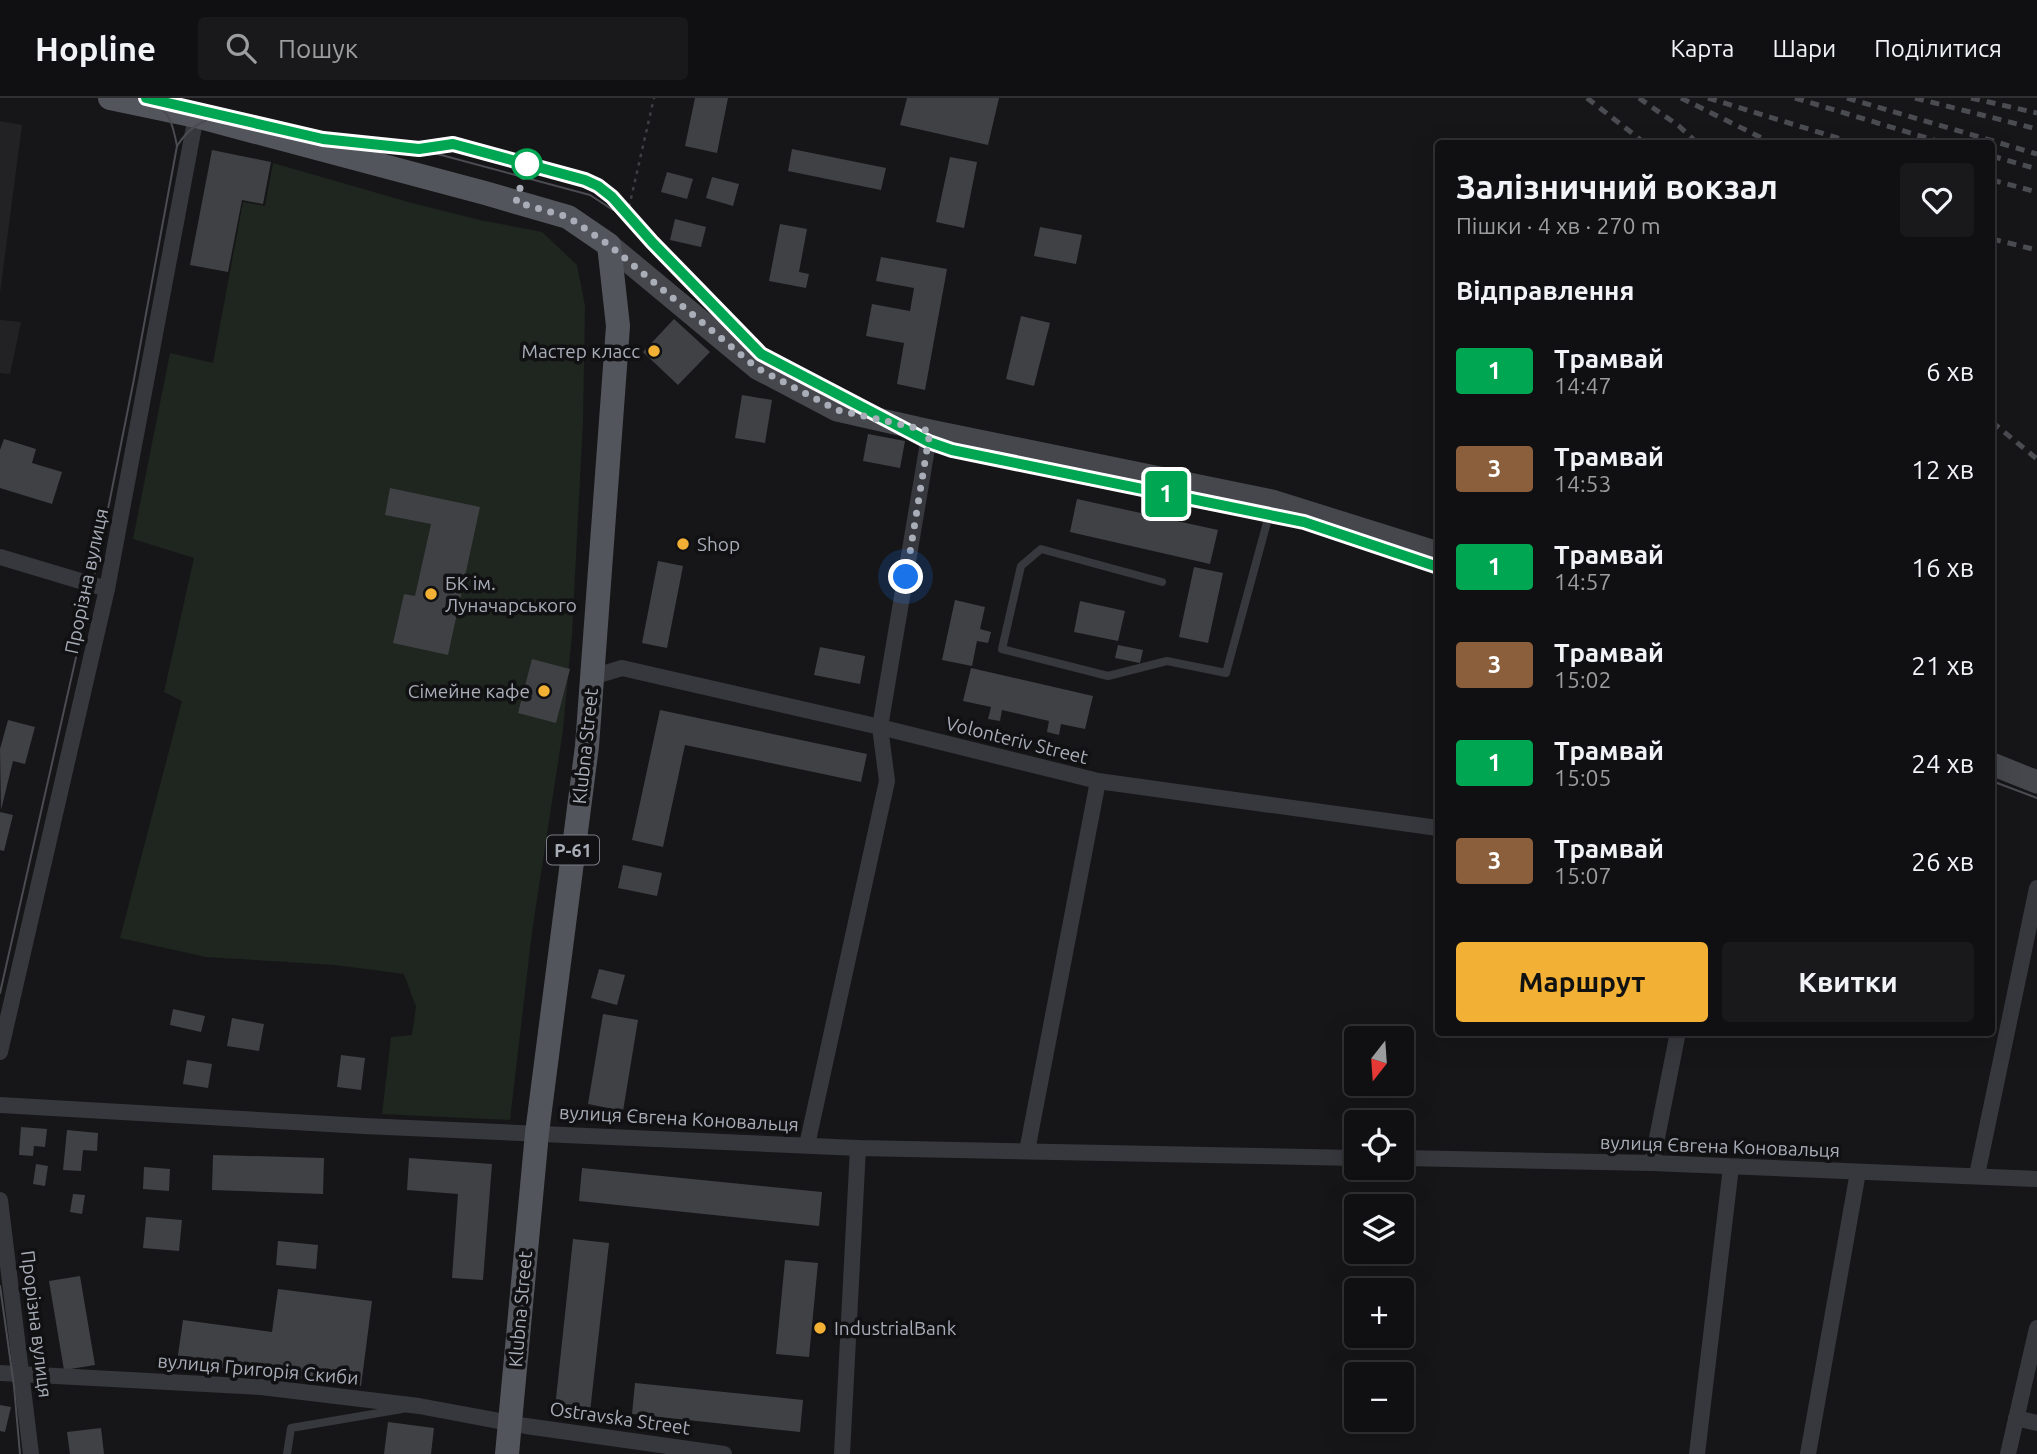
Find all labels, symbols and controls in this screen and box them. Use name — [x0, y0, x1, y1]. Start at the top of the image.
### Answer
search box — [198, 17, 688, 80]
icon: search — [222, 29, 260, 67]
text: Hopline — [35, 30, 156, 67]
text: Пошук — [278, 34, 358, 63]
text: Карта — [1670, 35, 1734, 62]
text: Шари — [1772, 35, 1836, 62]
text: Поділитися — [1874, 35, 2002, 62]
unlabelled marker — [512, 149, 542, 179]
button: heart — [1900, 163, 1974, 237]
text: Залізничний вокзал — [1456, 168, 1778, 205]
text: Пішки · 4 хв · 270 m — [1456, 213, 1661, 238]
text: Відправлення — [1456, 276, 1634, 305]
place label: Мастер класс — [522, 340, 640, 362]
marker: Мастер класс — [646, 343, 662, 359]
text: Трамвай — [1554, 344, 1664, 373]
text: 1 — [1488, 357, 1501, 384]
text: 6 хв — [1926, 357, 1974, 386]
text: 14:47 — [1554, 373, 1612, 398]
text: Трамвай — [1554, 442, 1664, 471]
text: 3 — [1488, 455, 1501, 482]
text: 12 хв — [1911, 455, 1974, 484]
line badge: 1 — [1143, 471, 1189, 517]
text: 14:53 — [1554, 471, 1612, 496]
text: 1 — [1159, 480, 1173, 507]
street label: Прорізна вулиця — [60, 506, 112, 656]
place label: Shop — [697, 533, 740, 555]
marker: Shop — [675, 536, 691, 552]
text: Трамвай — [1554, 540, 1664, 569]
text: 1 — [1488, 553, 1501, 580]
text: 16 хв — [1911, 553, 1974, 582]
your location — [888, 559, 923, 594]
text: 14:57 — [1554, 569, 1612, 594]
place label: БК ім. Луначарського — [445, 572, 577, 616]
marker: БК ім. Луначарського — [423, 586, 439, 602]
text: Трамвай — [1554, 638, 1664, 667]
text: 3 — [1488, 651, 1501, 678]
text: 21 хв — [1911, 651, 1974, 680]
text: 15:02 — [1554, 667, 1612, 692]
place label: Сімейне кафе — [408, 680, 530, 702]
marker: Сімейне кафе — [536, 683, 552, 699]
street label: Klubna Street — [568, 686, 602, 805]
street label: Volonteriv Street — [944, 712, 1091, 768]
text: Трамвай — [1554, 736, 1664, 765]
text: 1 — [1488, 749, 1501, 776]
text: 24 хв — [1911, 749, 1974, 778]
text: 15:05 — [1554, 765, 1612, 790]
text: Трамвай — [1554, 834, 1664, 863]
road number: Р-61 — [547, 836, 599, 864]
text: 3 — [1488, 847, 1501, 874]
text: 26 хв — [1911, 847, 1974, 876]
text: 15:07 — [1554, 863, 1612, 888]
button: Маршрут — [1456, 942, 1708, 1022]
button: Квитки — [1722, 942, 1974, 1022]
north arrow — [1344, 1026, 1414, 1096]
map controls — [1344, 1026, 1414, 1432]
street label: вулиця Євгена Коновальця — [559, 1101, 799, 1135]
button: locate — [1344, 1110, 1414, 1180]
street label: вулиця Євгена Коновальця — [1600, 1131, 1840, 1161]
button: layers — [1344, 1194, 1414, 1264]
street label: Прорізна вулиця — [17, 1249, 57, 1399]
street label: Klubna Street — [504, 1249, 536, 1368]
button: + — [1344, 1278, 1414, 1348]
place label: IndustrialBank — [834, 1317, 957, 1339]
marker: IndustrialBank — [812, 1320, 828, 1336]
street label: вулиця Григорія Скиби — [157, 1349, 359, 1389]
button: − — [1344, 1362, 1414, 1432]
street label: Ostravska Street — [548, 1397, 692, 1439]

